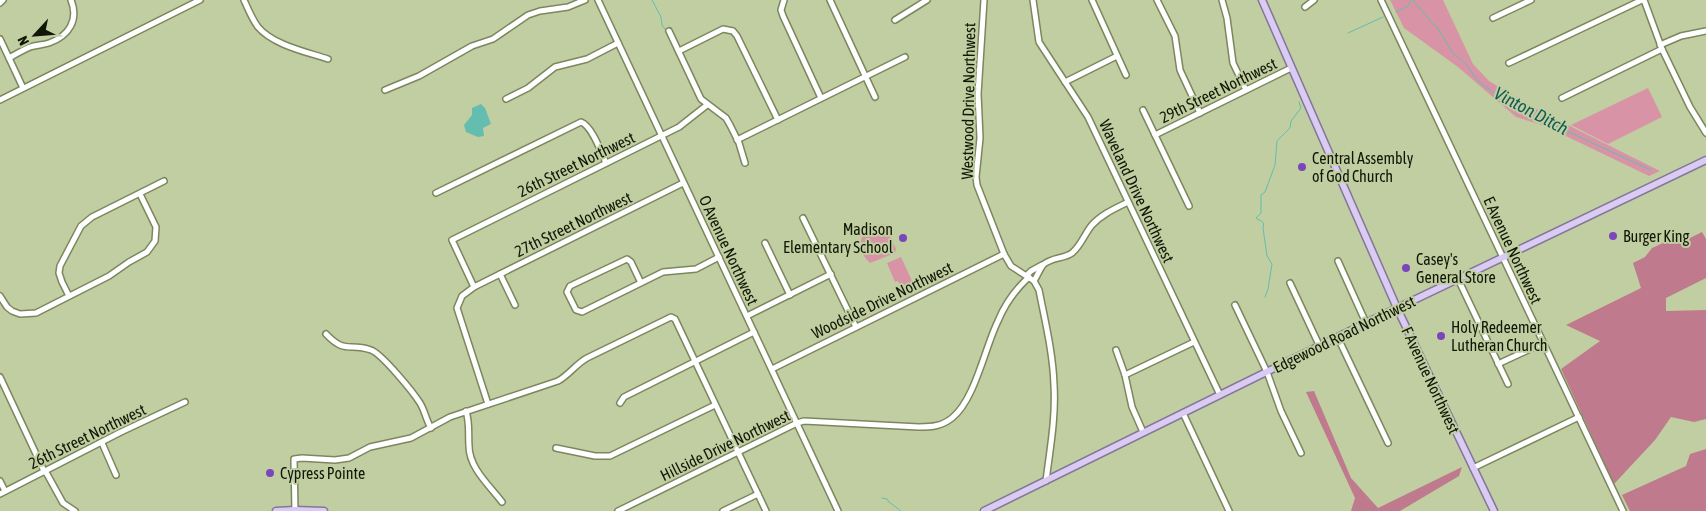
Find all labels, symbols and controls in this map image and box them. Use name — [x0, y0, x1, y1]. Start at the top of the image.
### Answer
north arrow — [10, 10, 60, 60]
street label: Westwood Drive Northwest — [958, 22, 978, 180]
text: N — [14, 33, 32, 48]
street label: 29th Street Northwest — [1157, 54, 1280, 126]
water label: Vinton Ditch — [1491, 82, 1572, 139]
street label: Waveland Drive Northwest — [1096, 117, 1178, 266]
street label: 26th Street Northwest — [515, 128, 638, 200]
place label: Central Assembly of God Church — [1312, 149, 1414, 185]
marker: Central Assembly of God Church — [1296, 161, 1308, 173]
street label: 27th Street Northwest — [512, 188, 635, 260]
street label: O Avenue Northwest — [696, 192, 762, 308]
street label: E Avenue Northwest — [1480, 193, 1546, 307]
place label: Madison Elementary School — [783, 220, 894, 257]
place label: Burger King — [1623, 227, 1690, 246]
marker: Burger King — [1607, 230, 1619, 242]
marker: Madison Elementary School — [897, 232, 909, 244]
place label: Casey's General Store — [1416, 250, 1496, 286]
street label: Woodside Drive Northwest — [809, 258, 956, 342]
marker: Casey's General Store — [1400, 262, 1412, 274]
street label: Edgewood Road Northwest — [1270, 292, 1419, 377]
place label: Holy Redeemer Lutheran Church — [1451, 318, 1547, 354]
street label: F Avenue Northwest — [1398, 324, 1464, 437]
marker: Holy Redeemer Lutheran Church — [1435, 330, 1447, 342]
street label: 26th Street Northwest — [26, 400, 149, 472]
street label: Hillside Drive Northwest — [657, 406, 793, 484]
place label: Cypress Pointe — [280, 464, 365, 483]
marker: Cypress Pointe — [264, 467, 276, 479]

